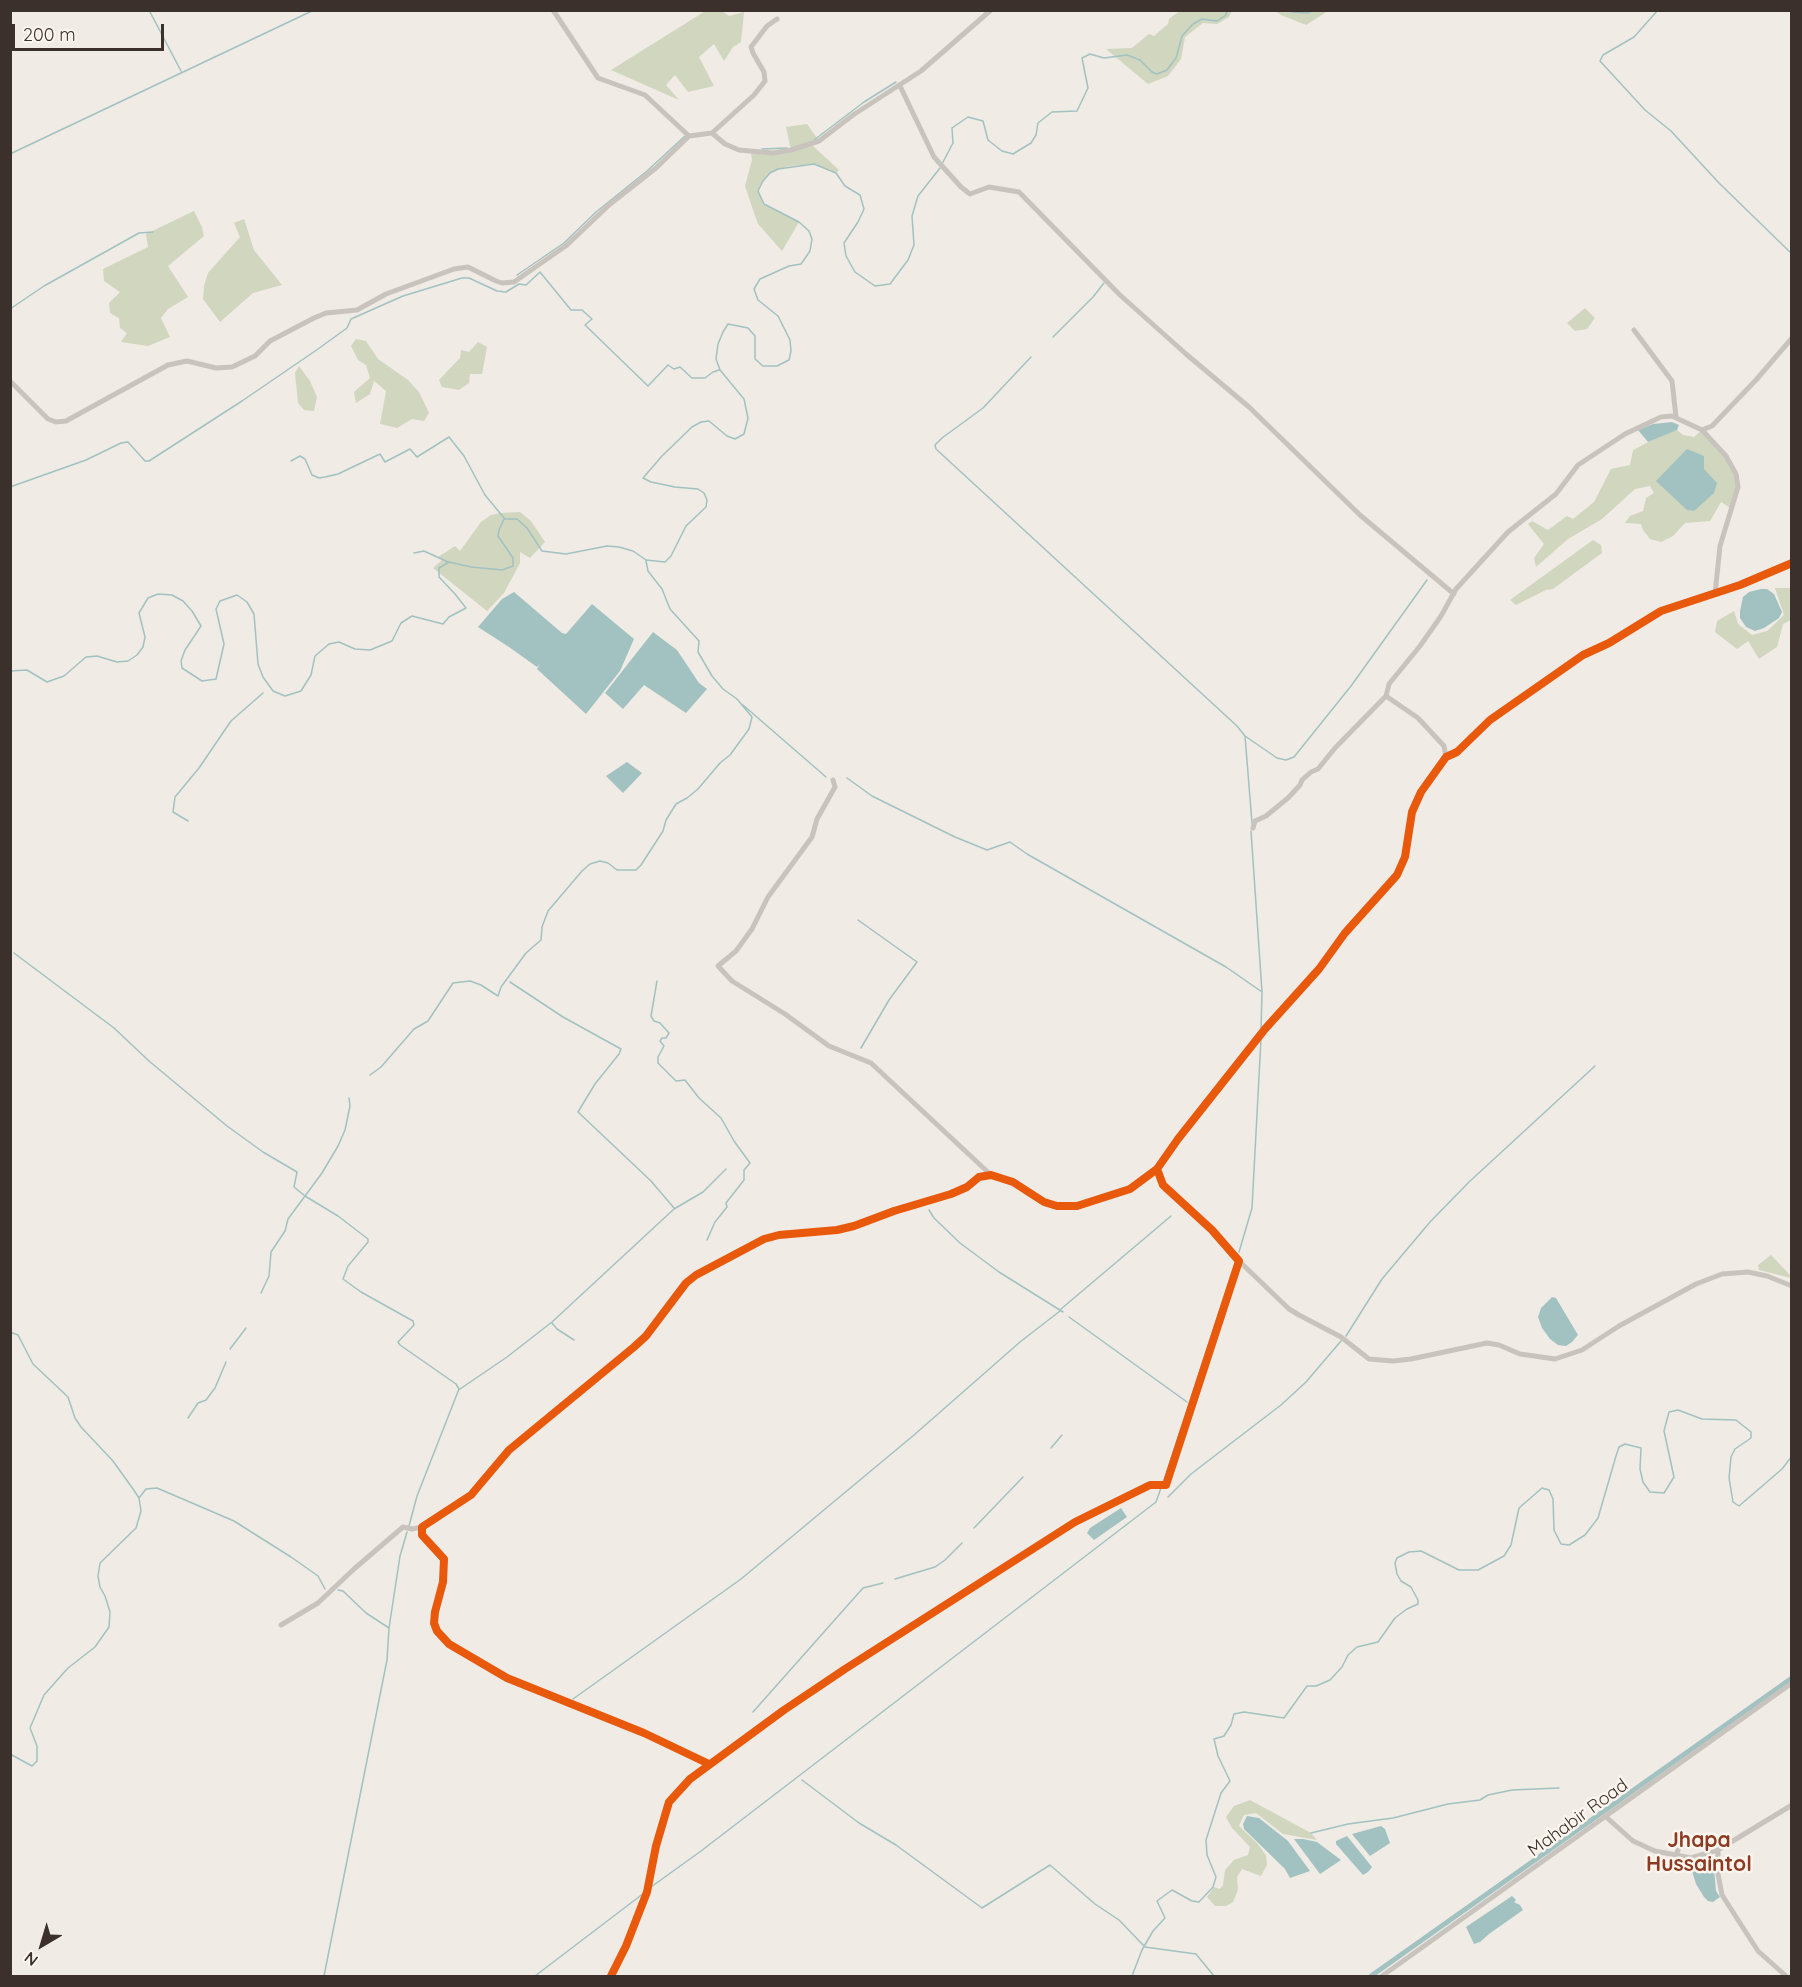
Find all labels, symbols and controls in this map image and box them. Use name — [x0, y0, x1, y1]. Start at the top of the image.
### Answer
scale bar — [15, 12, 166, 50]
text: 200 m — [23, 23, 76, 46]
street label: Mahabir Road — [1524, 1775, 1632, 1861]
district label: Jhapa Hussaintol — [1646, 1828, 1752, 1878]
north arrow — [12, 1915, 72, 1975]
text: N — [20, 1948, 42, 1971]

